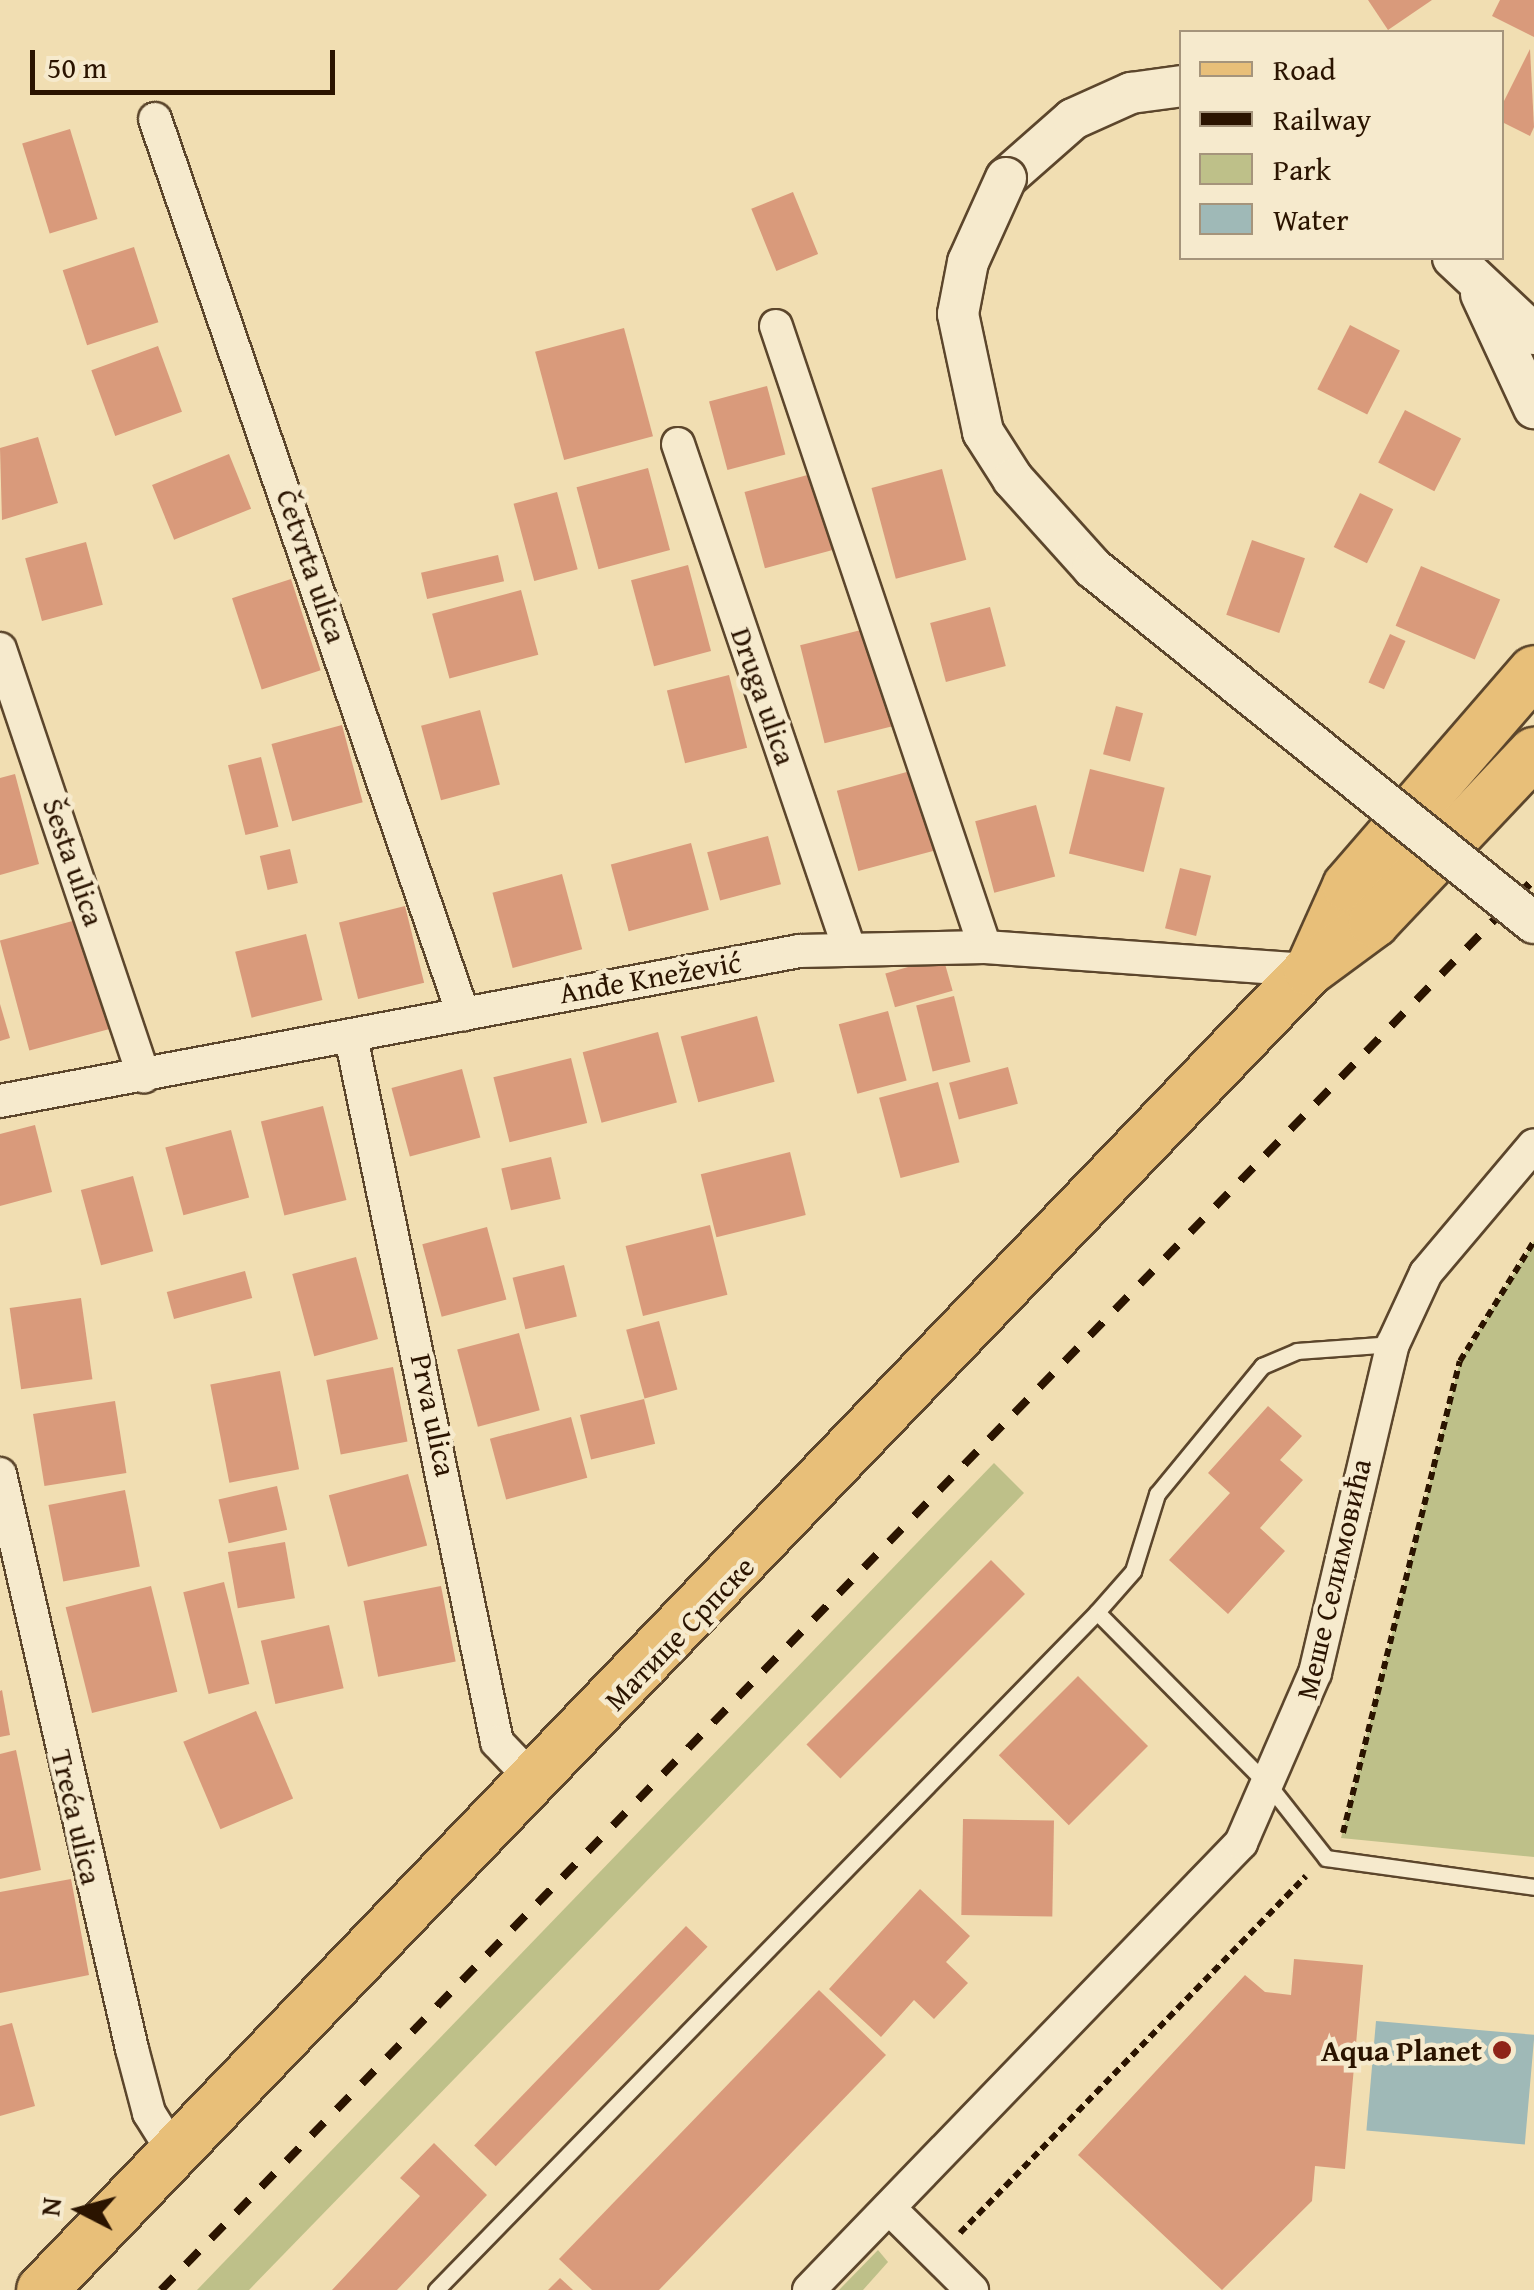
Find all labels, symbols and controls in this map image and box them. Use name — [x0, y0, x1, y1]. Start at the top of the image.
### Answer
scale bar — [35, 30, 340, 92]
legend — [1179, 30, 1504, 260]
text: 50 m — [47, 45, 107, 89]
text: Road — [1273, 47, 1336, 91]
text: Railway — [1273, 97, 1371, 141]
text: Park — [1273, 147, 1331, 191]
text: Water — [1273, 197, 1349, 241]
street label: Četvrta ulica — [269, 484, 355, 648]
street label: Druga ulica — [724, 622, 804, 770]
street label: Šesta ulica — [35, 793, 113, 931]
street label: Anđe Knežević — [556, 943, 744, 1011]
street label: Prva ulica — [403, 1351, 465, 1479]
street label: Меше Селимовића — [1288, 1455, 1378, 1703]
street label: Матице Српске — [596, 1548, 762, 1718]
street label: Treća ulica — [44, 1746, 110, 1888]
place label: Aqua Planet — [1321, 2032, 1482, 2068]
marker: Aqua Planet — [1491, 2039, 1513, 2061]
north arrow — [30, 2160, 130, 2260]
text: N — [28, 2195, 71, 2218]

